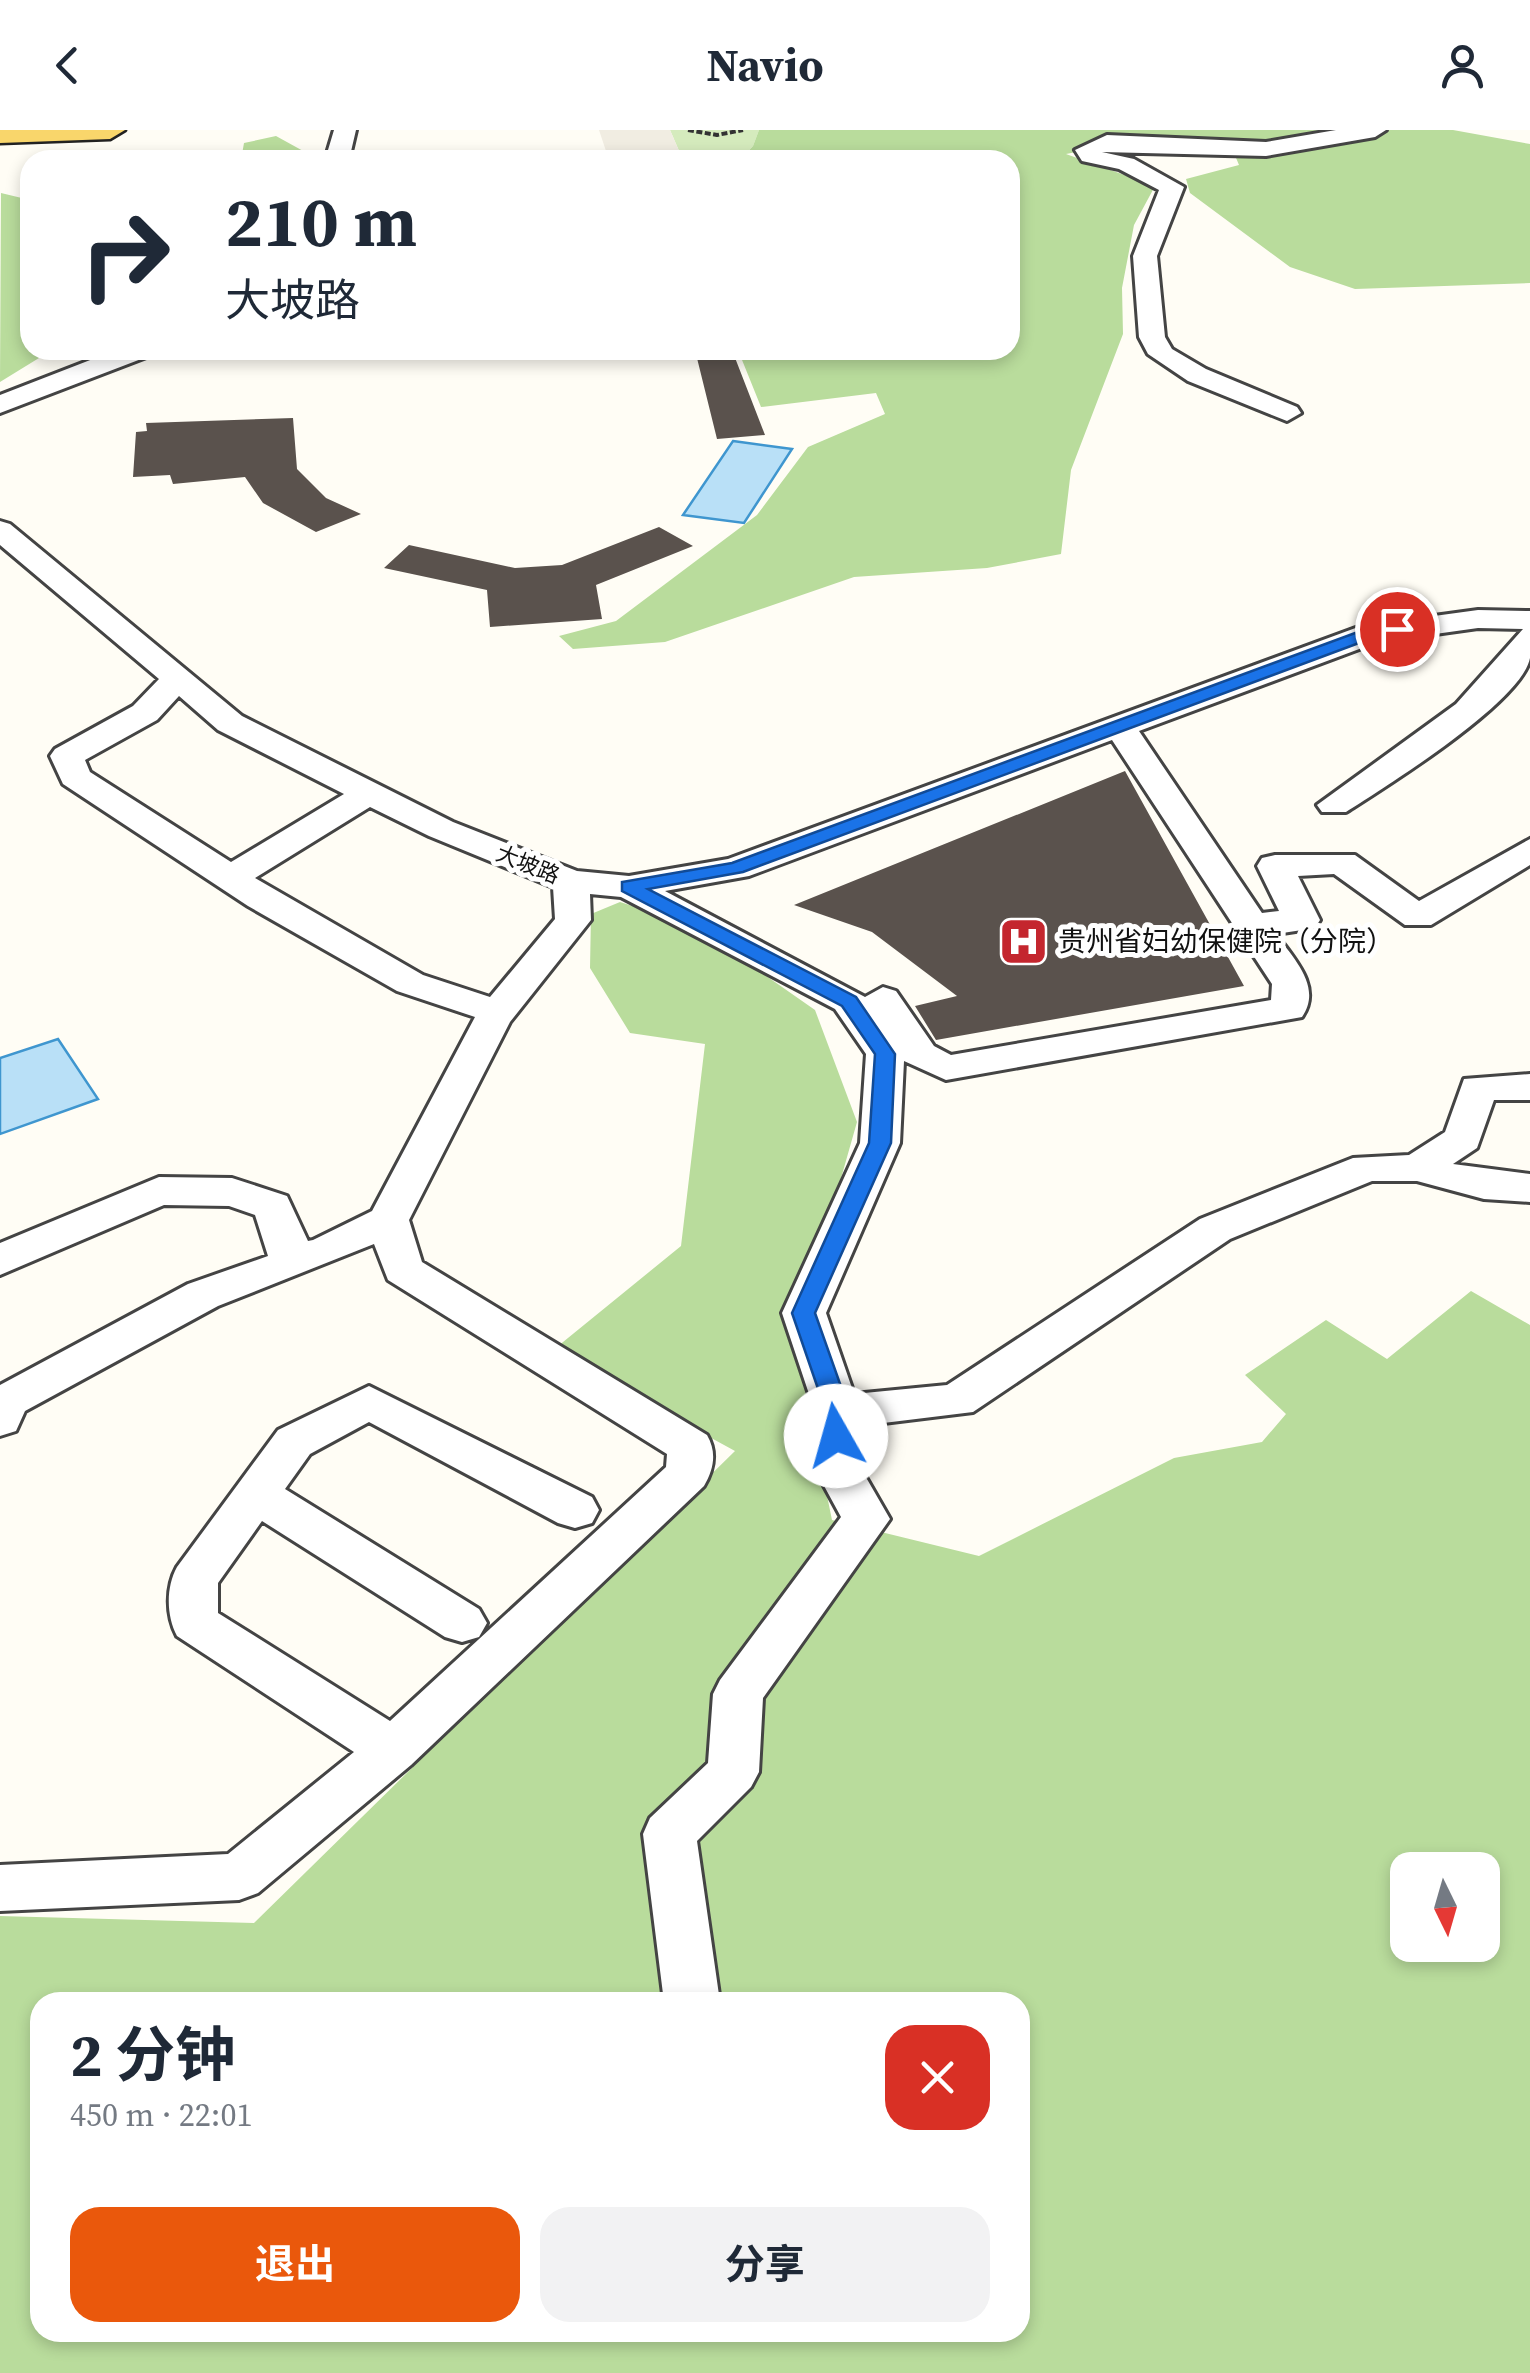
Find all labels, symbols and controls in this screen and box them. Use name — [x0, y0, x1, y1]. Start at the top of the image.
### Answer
text: Navio — [706, 34, 824, 96]
icon: back — [40, 38, 95, 93]
icon: person — [1435, 38, 1490, 93]
text: 210 m — [225, 173, 417, 269]
icon: right — [60, 190, 190, 320]
text: 大坡路 — [225, 269, 360, 331]
pin — [1355, 587, 1440, 672]
icon: arrive — [1370, 602, 1425, 657]
street label: 大坡路 — [492, 838, 564, 890]
hospital icon: 贵州省妇幼保健院（分院） — [997, 915, 1049, 967]
place label: 贵州省妇幼保健院（分院） — [1058, 922, 1394, 960]
position arrow — [784, 1384, 888, 1488]
north arrow — [1390, 1852, 1500, 1962]
map controls — [1390, 1852, 1500, 1962]
text: 2 分钟 — [70, 2014, 235, 2096]
button: close — [885, 2025, 990, 2130]
text: 450 m · 22:01 — [70, 2093, 252, 2137]
button: 退出 — [70, 2207, 520, 2322]
button: 分享 — [540, 2207, 990, 2322]

